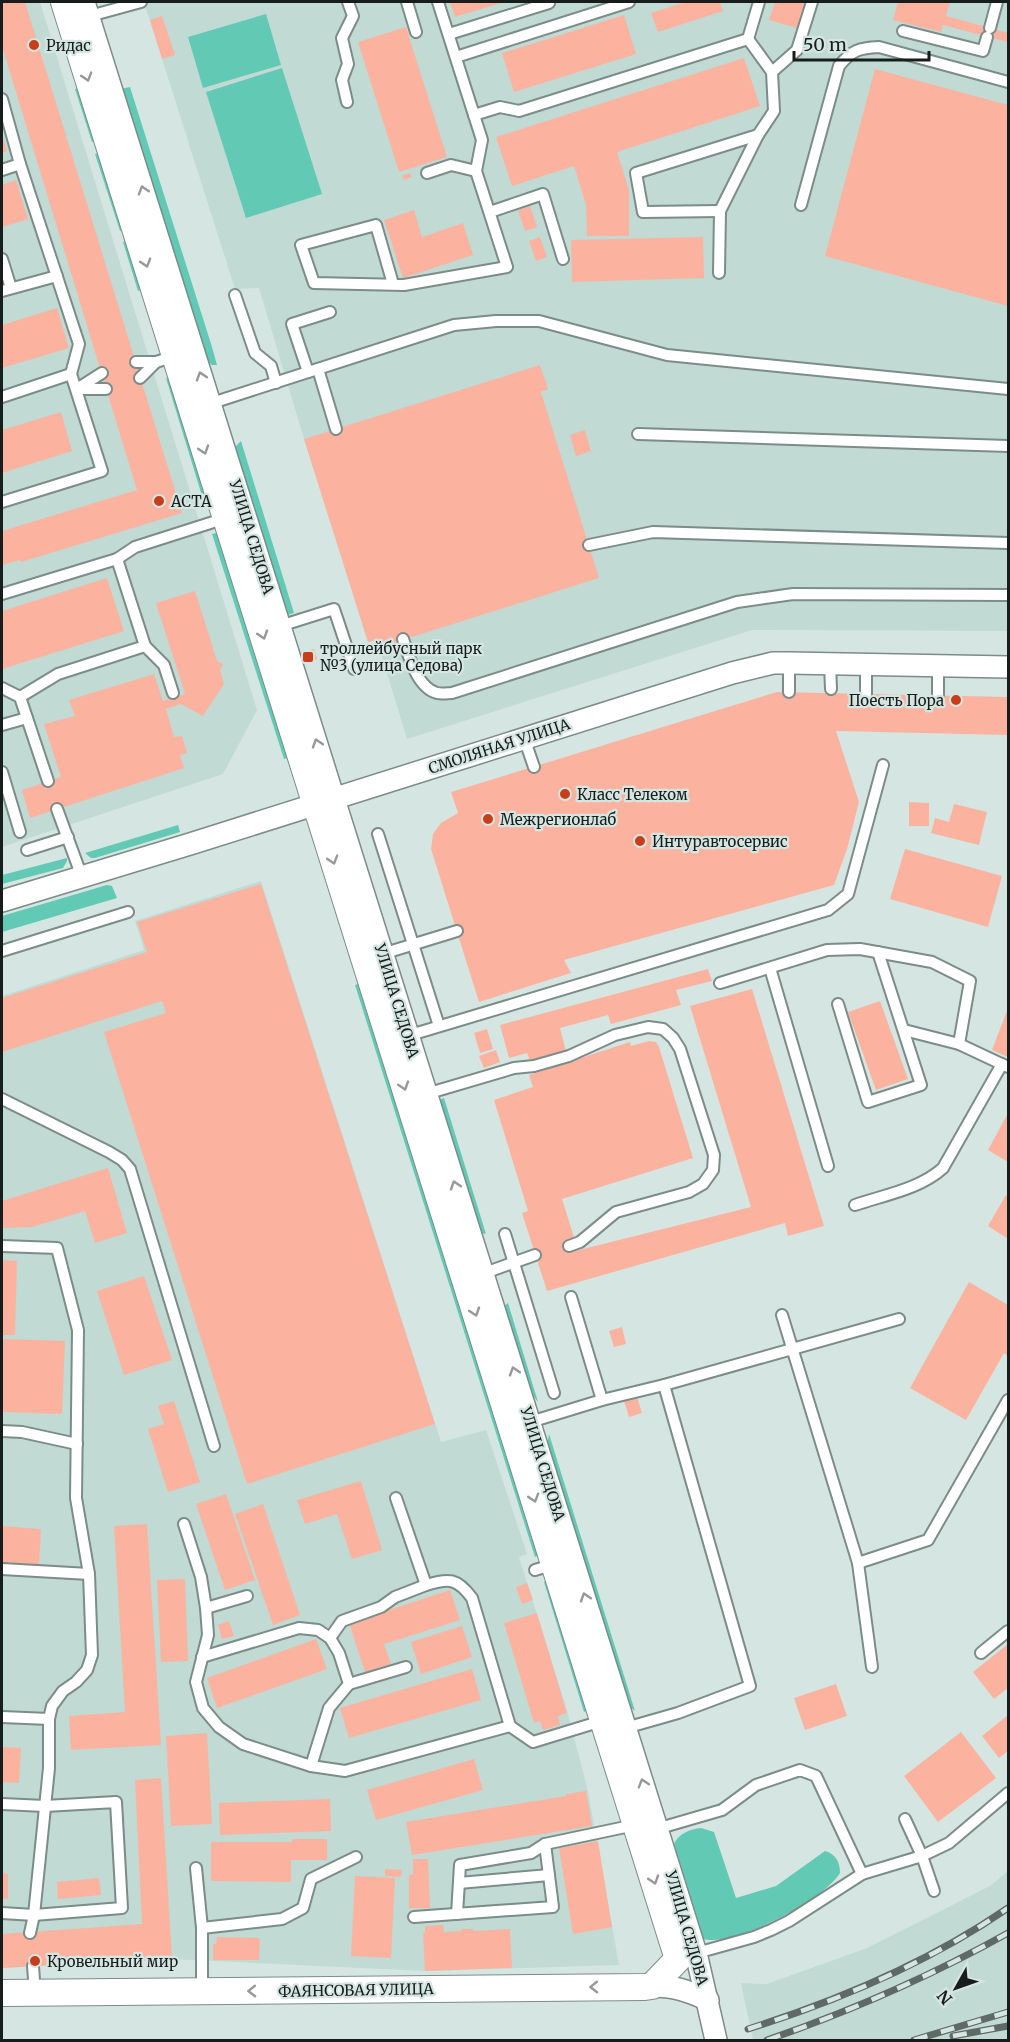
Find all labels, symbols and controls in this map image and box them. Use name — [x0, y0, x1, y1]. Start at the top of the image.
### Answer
scale bar — [794, 24, 929, 62]
text: 50 m — [803, 33, 847, 56]
place label: Ридас — [46, 36, 91, 55]
marker: Ридас — [27, 38, 41, 52]
one-way arrow — [80, 71, 93, 82]
one-way arrow — [138, 185, 150, 196]
one-way arrow — [139, 257, 151, 268]
one-way arrow — [196, 371, 209, 382]
one-way arrow — [197, 444, 209, 455]
street label: УЛИЦА СЕДОВА — [225, 476, 279, 597]
place label: АСТА — [170, 492, 212, 511]
marker: АСТА — [152, 494, 166, 508]
one-way arrow — [256, 629, 268, 640]
place label: троллейбусный парк №3 (улица Седова) — [320, 639, 482, 675]
marker: троллейбусный парк №3 (улица Седова) — [301, 650, 315, 664]
place label: Поесть Пора — [849, 691, 944, 710]
marker: Поесть Пора — [949, 693, 963, 707]
street label: СМОЛЯНАЯ УЛИЦА — [426, 714, 573, 778]
one-way arrow — [312, 738, 325, 749]
place label: Класс Телеком — [577, 785, 688, 804]
marker: Класс Телеком — [558, 787, 572, 801]
place label: Межрегионлаб — [500, 810, 616, 829]
marker: Межрегионлаб — [481, 812, 495, 826]
place label: Интуравтосервис — [652, 832, 788, 851]
marker: Интуравтосервис — [633, 834, 647, 848]
one-way arrow — [326, 854, 338, 865]
street label: УЛИЦА СЕДОВА — [370, 940, 424, 1061]
one-way arrow — [397, 1080, 409, 1091]
one-way arrow — [450, 1180, 462, 1191]
one-way arrow — [468, 1306, 480, 1317]
one-way arrow — [509, 1366, 521, 1377]
street label: УЛИЦА СЕДОВА — [516, 1403, 570, 1524]
one-way arrow — [527, 1492, 539, 1503]
one-way arrow — [580, 1592, 592, 1603]
one-way arrow — [638, 1778, 651, 1789]
street label: УЛИЦА СЕДОВА — [661, 1867, 713, 1988]
one-way arrow — [646, 1874, 659, 1885]
place label: Кровельный мир — [47, 1952, 178, 1971]
marker: Кровельный мир — [28, 1954, 42, 1968]
north arrow — [926, 1958, 986, 2018]
street label: ФАЯНСОВАЯ УЛИЦА — [278, 1979, 434, 2001]
one-way arrow — [589, 1981, 598, 1993]
one-way arrow — [247, 1985, 256, 1997]
text: N — [933, 1986, 956, 2009]

